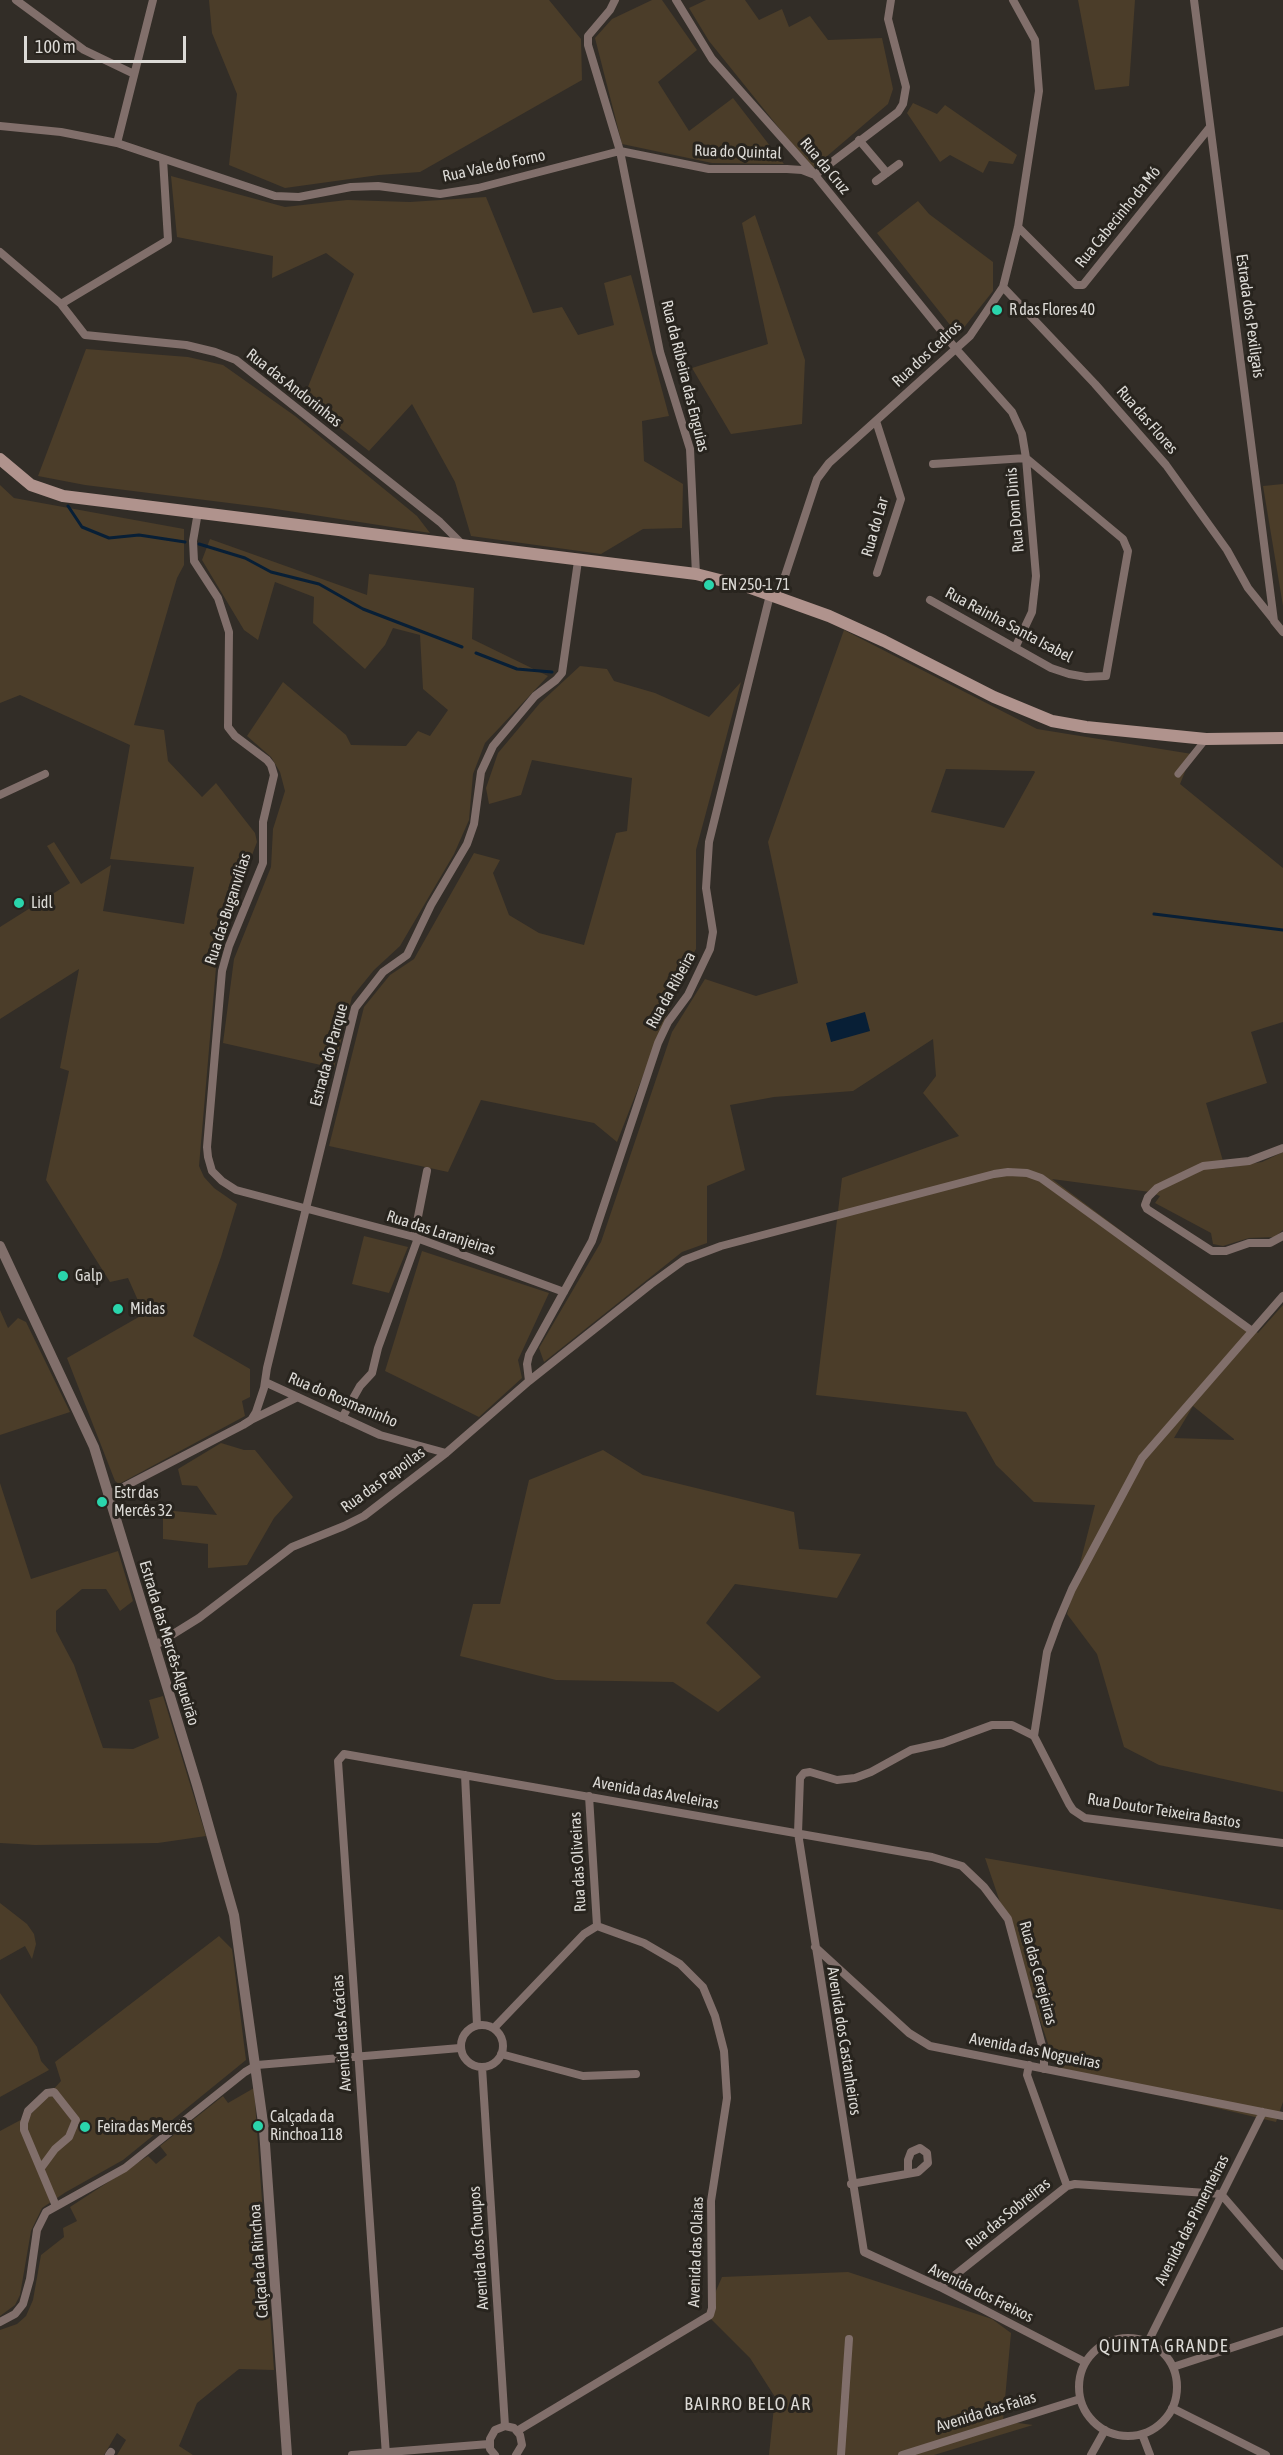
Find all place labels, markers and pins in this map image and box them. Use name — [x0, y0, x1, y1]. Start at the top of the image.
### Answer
place label: R das Flores 40 — [1009, 300, 1095, 320]
marker: R das Flores 40 — [990, 303, 1004, 317]
place label: EN 250-1 71 — [721, 575, 790, 595]
marker: EN 250-1 71 — [702, 578, 716, 592]
place label: Lidl — [31, 893, 53, 913]
marker: Lidl — [12, 896, 26, 910]
place label: Galp — [75, 1266, 103, 1286]
marker: Galp — [56, 1269, 70, 1283]
place label: Midas — [130, 1299, 165, 1319]
marker: Midas — [111, 1302, 125, 1316]
place label: Estr das Mercês 32 — [114, 1483, 173, 1521]
marker: Estr das Mercês 32 — [95, 1495, 109, 1509]
place label: Calçada da Rinchoa 118 — [270, 2107, 343, 2145]
place label: Feira das Mercês — [97, 2117, 193, 2137]
marker: Calçada da Rinchoa 118 — [251, 2119, 265, 2133]
marker: Feira das Mercês — [78, 2120, 92, 2134]

